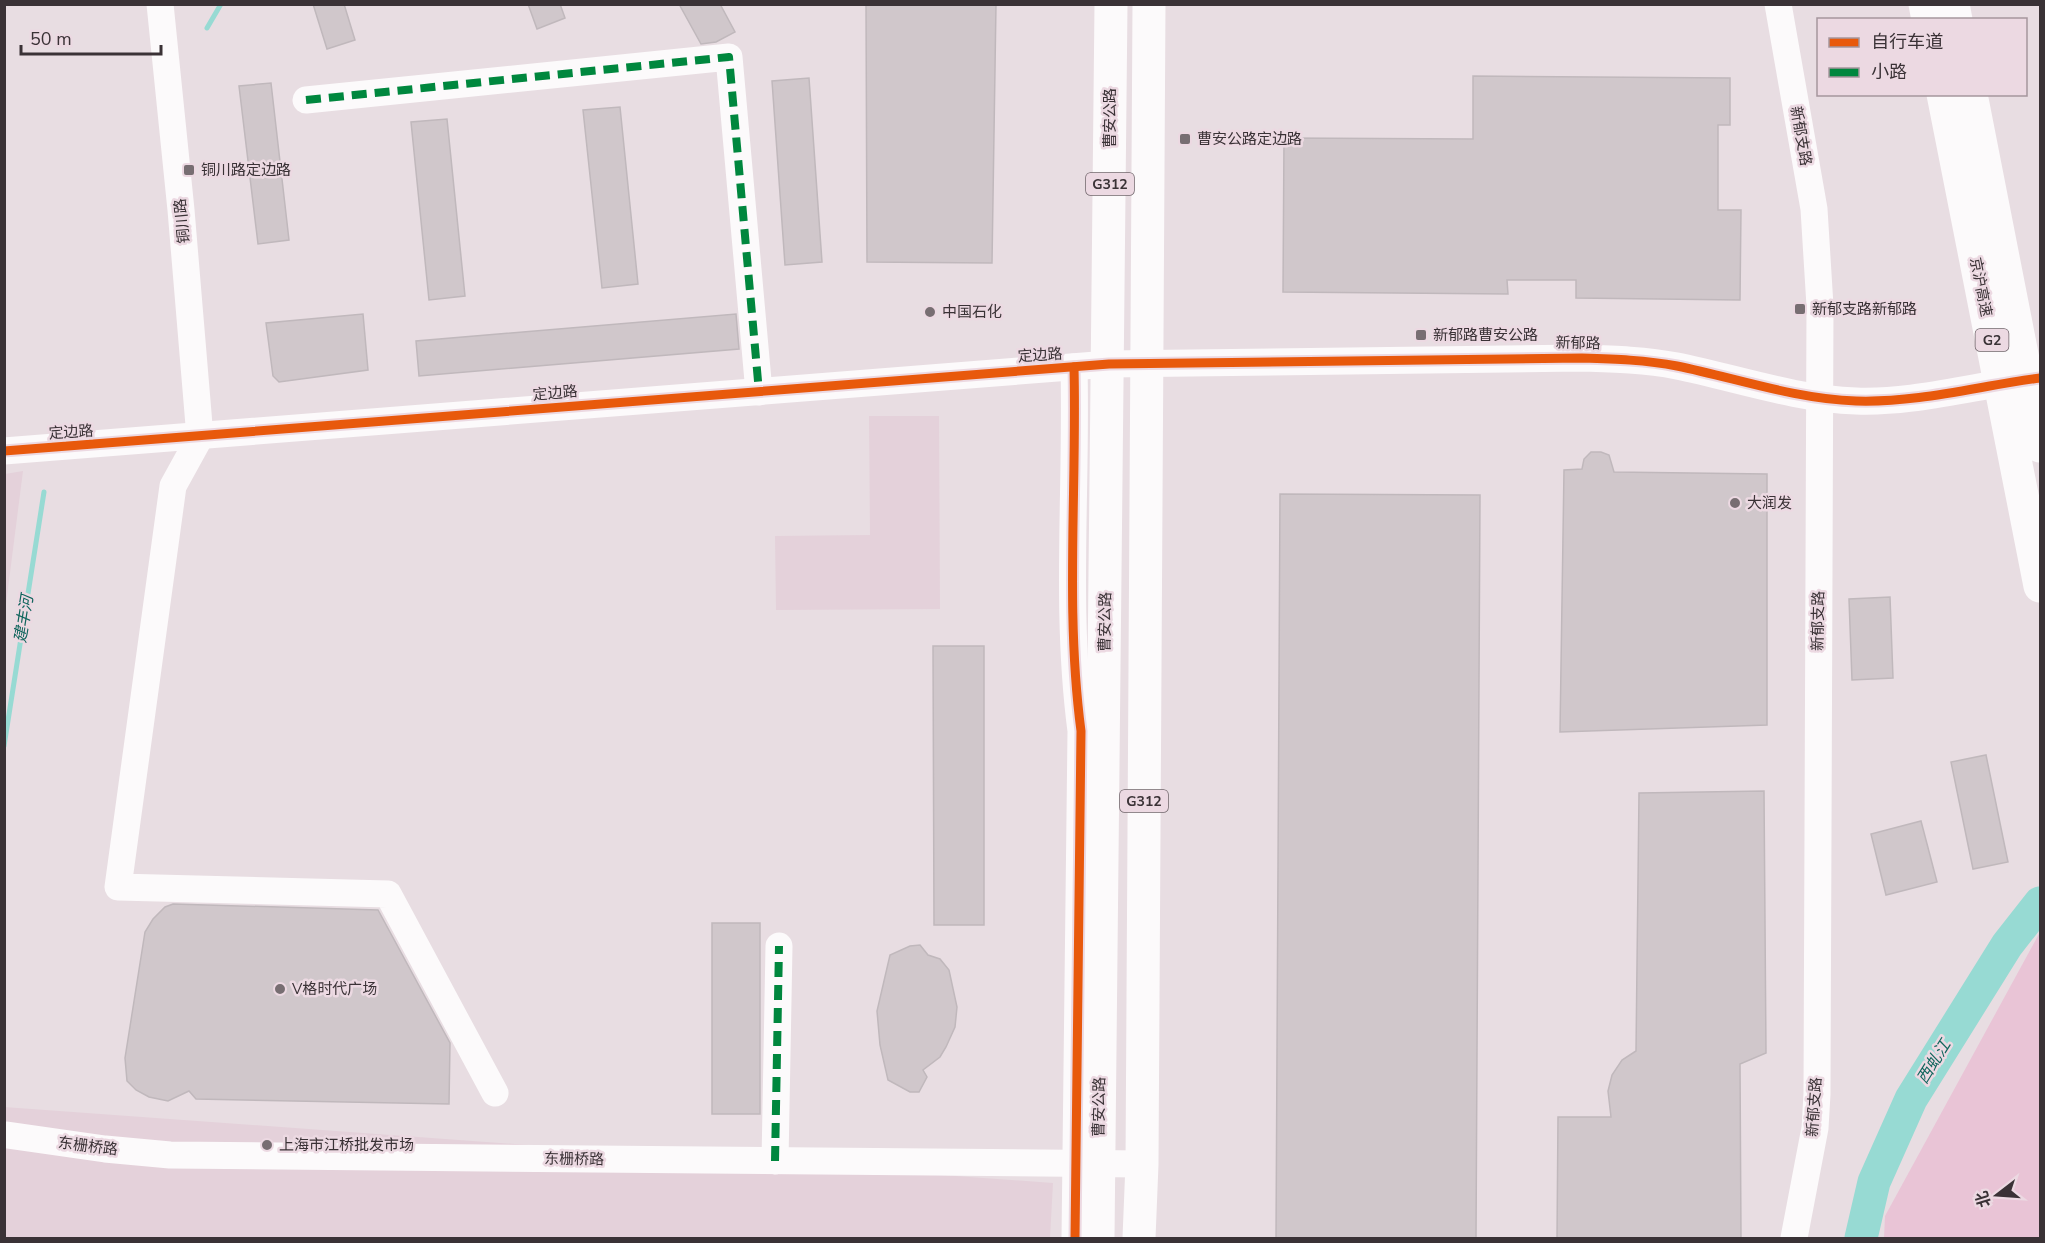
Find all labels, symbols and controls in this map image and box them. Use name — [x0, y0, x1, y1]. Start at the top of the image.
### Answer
scale bar — [21, 18, 160, 56]
legend — [1817, 18, 2027, 96]
text: 50 m — [30, 27, 72, 51]
text: 自行车道 — [1871, 30, 1943, 54]
text: 小路 — [1871, 60, 1907, 84]
street label: 曹安公路 — [1100, 88, 1120, 148]
street label: 新郁支路 — [1786, 105, 1816, 167]
place label: 曹安公路定边路 — [1197, 129, 1302, 149]
marker: 曹安公路定边路 — [1178, 132, 1192, 146]
place label: 铜川路定边路 — [201, 160, 291, 180]
marker: 铜川路定边路 — [182, 163, 196, 177]
road number: G312 — [1086, 173, 1134, 195]
street label: 铜川路 — [170, 198, 194, 244]
street label: 京沪高速 — [1965, 256, 1997, 318]
place label: 新郁支路新郁路 — [1812, 299, 1917, 319]
place label: 中国石化 — [942, 302, 1002, 322]
marker: 新郁支路新郁路 — [1793, 302, 1807, 316]
marker: 中国石化 — [923, 305, 937, 319]
place label: 新郁路曹安公路 — [1433, 325, 1538, 345]
marker: 新郁路曹安公路 — [1414, 328, 1428, 342]
road number: G2 — [1976, 329, 2008, 351]
street label: 新郁路 — [1555, 333, 1601, 353]
street label: 定边路 — [1017, 343, 1063, 367]
street label: 定边路 — [532, 381, 578, 405]
street label: 定边路 — [48, 420, 94, 444]
place label: 大润发 — [1747, 493, 1792, 513]
marker: 大润发 — [1728, 496, 1742, 510]
water label: 建丰河 — [9, 591, 39, 644]
street label: 新郁支路 — [1807, 591, 1829, 651]
street label: 曹安公路 — [1094, 592, 1116, 652]
road number: G312 — [1120, 790, 1168, 812]
place label: V格时代广场 — [291, 979, 377, 999]
marker: V格时代广场 — [273, 982, 287, 996]
water label: 西虬江 — [1912, 1034, 1957, 1088]
street label: 新郁支路 — [1802, 1076, 1826, 1138]
street label: 曹安公路 — [1088, 1077, 1110, 1137]
street label: 东栅桥路 — [57, 1132, 119, 1160]
place label: 上海市江桥批发市场 — [279, 1135, 414, 1155]
marker: 上海市江桥批发市场 — [260, 1138, 274, 1152]
street label: 东栅桥路 — [544, 1148, 604, 1170]
north arrow — [1967, 1165, 2027, 1225]
text: 北 — [1971, 1188, 1996, 1210]

